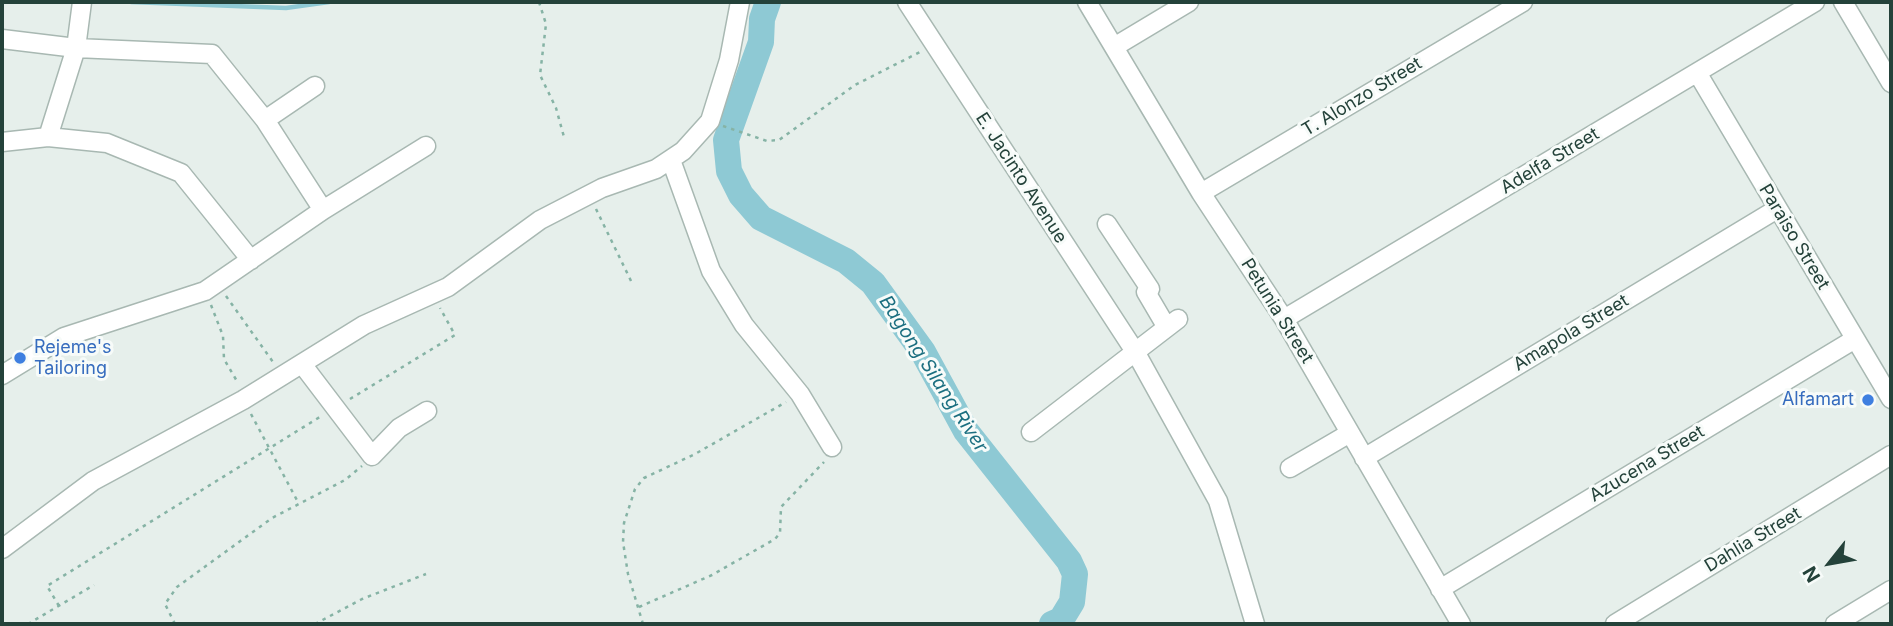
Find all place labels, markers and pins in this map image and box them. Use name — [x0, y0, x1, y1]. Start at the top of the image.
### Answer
place label: Rejeme's Tailoring — [34, 337, 112, 380]
marker: Rejeme's Tailoring — [12, 350, 28, 366]
place label: Alfamart — [1782, 389, 1854, 411]
marker: Alfamart — [1860, 392, 1876, 408]

